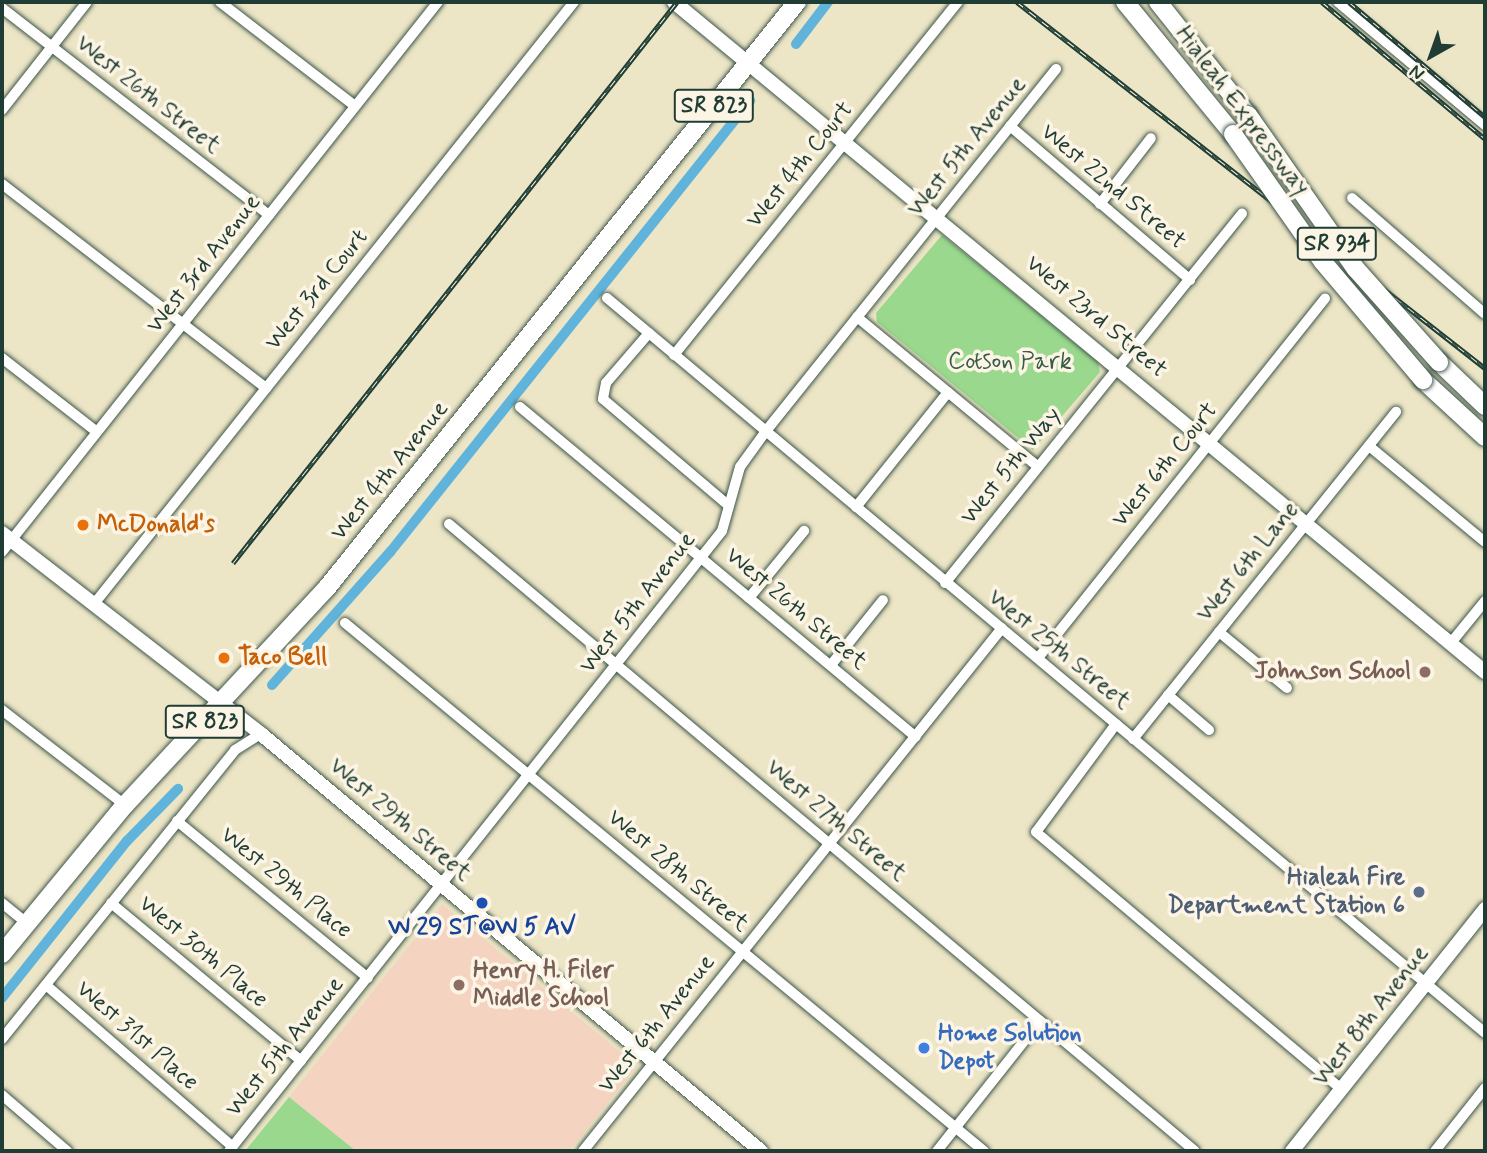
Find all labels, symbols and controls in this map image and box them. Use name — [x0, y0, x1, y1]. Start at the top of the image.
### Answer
street label: Hialeah Expressway — [1169, 20, 1315, 202]
north arrow — [1396, 21, 1466, 91]
street label: West 26th Street — [70, 29, 226, 161]
text: N — [1404, 59, 1430, 86]
street label: West 5th Avenue — [902, 71, 1032, 223]
road number: SR 823 — [674, 86, 754, 125]
street label: West 4th Court — [740, 96, 860, 234]
street label: West 22nd Street — [1035, 118, 1191, 256]
street label: West 3rd Avenue — [140, 188, 268, 340]
street label: West 3rd Court — [258, 222, 376, 358]
road number: SR 934 — [1297, 224, 1377, 264]
street label: West 23rd Street — [1020, 250, 1172, 384]
park label: Cotson Park — [950, 348, 1070, 376]
street label: West 4th Avenue — [325, 395, 455, 547]
street label: West 6th Court — [1106, 397, 1224, 533]
street label: West 5th Way — [955, 401, 1067, 531]
street label: West 6th Lane — [1191, 496, 1305, 628]
place label: McDonald's — [97, 511, 215, 539]
marker: McDonald's — [75, 517, 91, 533]
street label: West 5th Avenue — [574, 526, 702, 680]
street label: West 26th Street — [719, 541, 873, 677]
street label: West 25th Street — [982, 584, 1136, 716]
place label: Taco Bell — [238, 644, 326, 672]
marker: Taco Bell — [216, 650, 232, 666]
place label: Johnson School — [1255, 658, 1411, 686]
marker: Johnson School — [1417, 664, 1433, 680]
road number: SR 823 — [165, 702, 245, 742]
street label: West 29th Street — [323, 752, 477, 888]
street label: West 27th Street — [760, 754, 912, 888]
street label: West 28th Street — [601, 803, 755, 939]
street label: West 29th Place — [214, 821, 358, 945]
place label: Hialeah Fire Department Station 6 — [1169, 864, 1405, 920]
marker: Hialeah Fire Department Station 6 — [1411, 884, 1427, 900]
street label: West 30th Place — [133, 890, 273, 1014]
marker: W 29 ST@W 5 AV — [474, 895, 490, 911]
place label: W 29 ST@W 5 AV — [388, 914, 576, 942]
street label: West 8th Avenue — [1307, 940, 1435, 1092]
street label: West 6th Avenue — [592, 949, 722, 1099]
place label: Henry H. Filer Middle School — [473, 957, 616, 1013]
street label: West 5th Avenue — [220, 971, 350, 1123]
street label: West 31st Place — [70, 975, 204, 1097]
marker: Henry H. Filer Middle School — [451, 977, 467, 993]
place label: Home Solution Depot — [938, 1020, 1080, 1076]
marker: Home Solution Depot — [916, 1040, 932, 1056]

